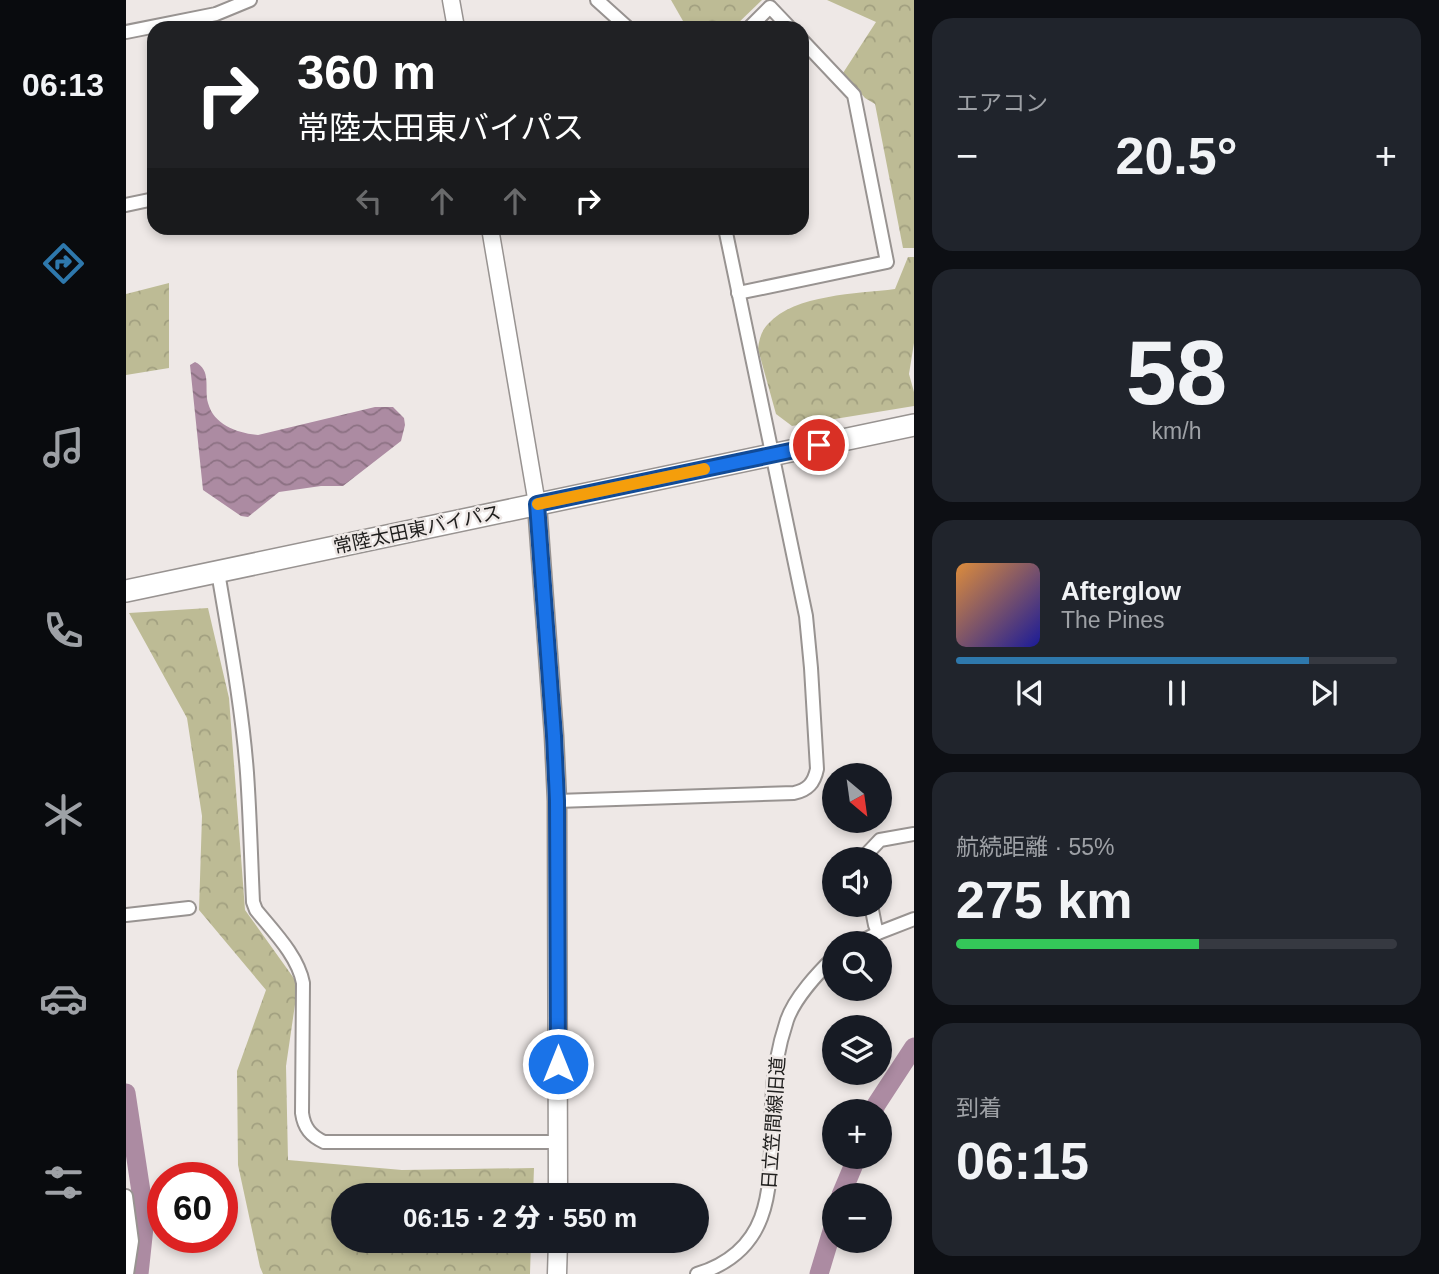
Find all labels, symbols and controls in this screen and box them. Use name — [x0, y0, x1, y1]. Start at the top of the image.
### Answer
text: 360 m — [297, 45, 436, 99]
icon: right — [182, 49, 273, 140]
text: 06:13 — [22, 67, 104, 103]
text: エアコン — [956, 90, 1048, 116]
text: 常陸太田東バイパス — [297, 110, 584, 146]
text: 20.5° — [1115, 127, 1238, 185]
text: − — [956, 135, 978, 177]
text: + — [1375, 135, 1397, 177]
icon: left — [350, 182, 388, 220]
icon: ahead — [423, 182, 461, 220]
icon: ahead — [496, 182, 534, 220]
icon: right — [569, 182, 607, 220]
icon: directions — [39, 239, 88, 288]
text: 58 — [1126, 322, 1227, 423]
pin — [789, 415, 849, 475]
text: km/h — [1152, 418, 1201, 444]
icon: music — [39, 423, 88, 472]
icon: arrive — [800, 426, 838, 464]
street label: 常陸太田東バイパス — [331, 501, 503, 557]
text: Afterglow — [1061, 576, 1181, 606]
icon: phone — [39, 606, 88, 655]
text: The Pines — [1061, 607, 1165, 633]
icon: previous — [1011, 674, 1049, 712]
icon: pause — [1158, 674, 1196, 712]
icon: next — [1305, 674, 1343, 712]
north arrow — [822, 763, 892, 833]
map controls — [822, 763, 892, 1253]
icon: climate — [39, 790, 88, 839]
text: 航続距離 · 55% — [956, 834, 1114, 860]
button: sound — [822, 847, 892, 917]
text: 275 km — [956, 871, 1132, 929]
button: search — [822, 931, 892, 1001]
icon: car — [39, 974, 88, 1023]
button: layers — [822, 1015, 892, 1085]
position arrow — [521, 1027, 595, 1101]
street label: 日立笠間線旧道 — [758, 1056, 789, 1190]
text: 到着 — [956, 1095, 1002, 1121]
button: + — [822, 1099, 892, 1169]
text: 06:15 — [956, 1132, 1089, 1190]
icon: filters — [39, 1158, 88, 1207]
speed limit sign: 60 — [147, 1162, 238, 1253]
button: − — [822, 1183, 892, 1253]
text: 06:15 · 2 分 · 550 m — [403, 1203, 637, 1233]

